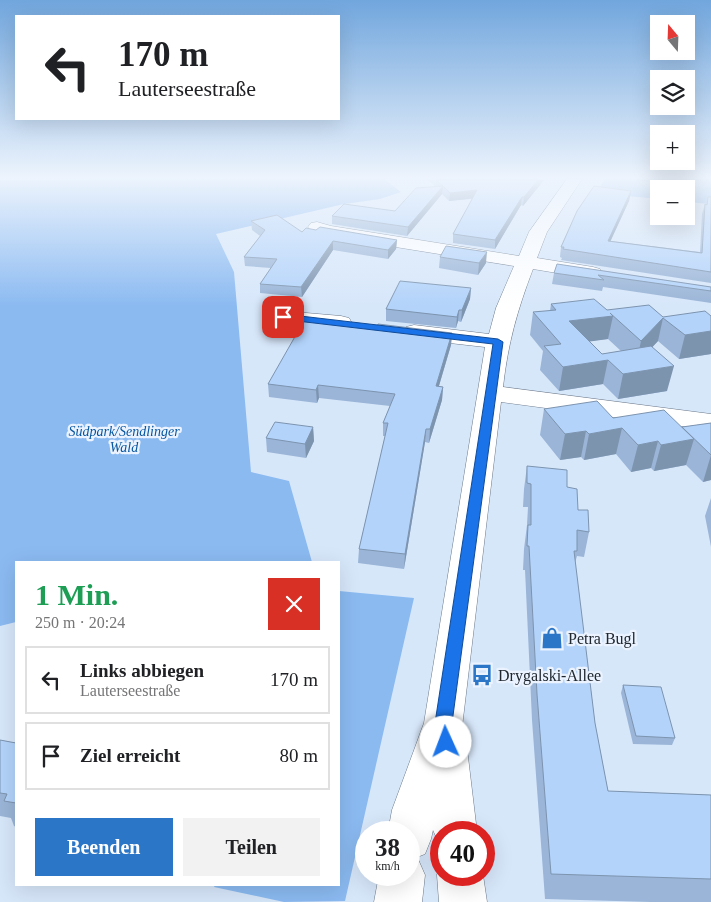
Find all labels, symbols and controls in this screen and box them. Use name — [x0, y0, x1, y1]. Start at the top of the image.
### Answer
north arrow — [650, 15, 695, 60]
map controls — [650, 15, 695, 225]
icon: left — [35, 35, 100, 100]
text: 170 m — [118, 35, 208, 74]
button: layers — [650, 70, 695, 115]
text: Lauterseestraße — [118, 76, 256, 101]
button: + — [650, 125, 695, 170]
button: − — [650, 180, 695, 225]
pin — [262, 296, 304, 338]
icon: arrive — [269, 303, 297, 331]
park label: Südpark/Sendlinger Wald — [68, 424, 180, 455]
text: 1 Min. — [35, 578, 118, 611]
button: close — [268, 578, 320, 630]
text: 250 m · 20:24 — [35, 614, 125, 631]
shop icon: Petra Bugl — [539, 625, 565, 651]
place label: Petra Bugl — [568, 630, 637, 648]
text: Links abbiegen — [80, 660, 204, 681]
bus stop icon: Drygalski-Allee — [469, 662, 495, 688]
icon: left — [37, 666, 65, 694]
place label: Drygalski-Allee — [498, 667, 601, 685]
text: 170 m — [270, 669, 318, 690]
text: Lauterseestraße — [80, 682, 180, 699]
position arrow — [419, 715, 471, 767]
icon: arrive — [37, 742, 65, 770]
text: Ziel erreicht — [80, 745, 180, 766]
text: 80 m — [279, 745, 318, 766]
button: Beenden — [35, 818, 173, 876]
button: Teilen — [183, 818, 320, 876]
speed limit sign: 40 — [430, 821, 495, 886]
text: 38 — [375, 834, 400, 861]
text: km/h — [375, 859, 400, 873]

